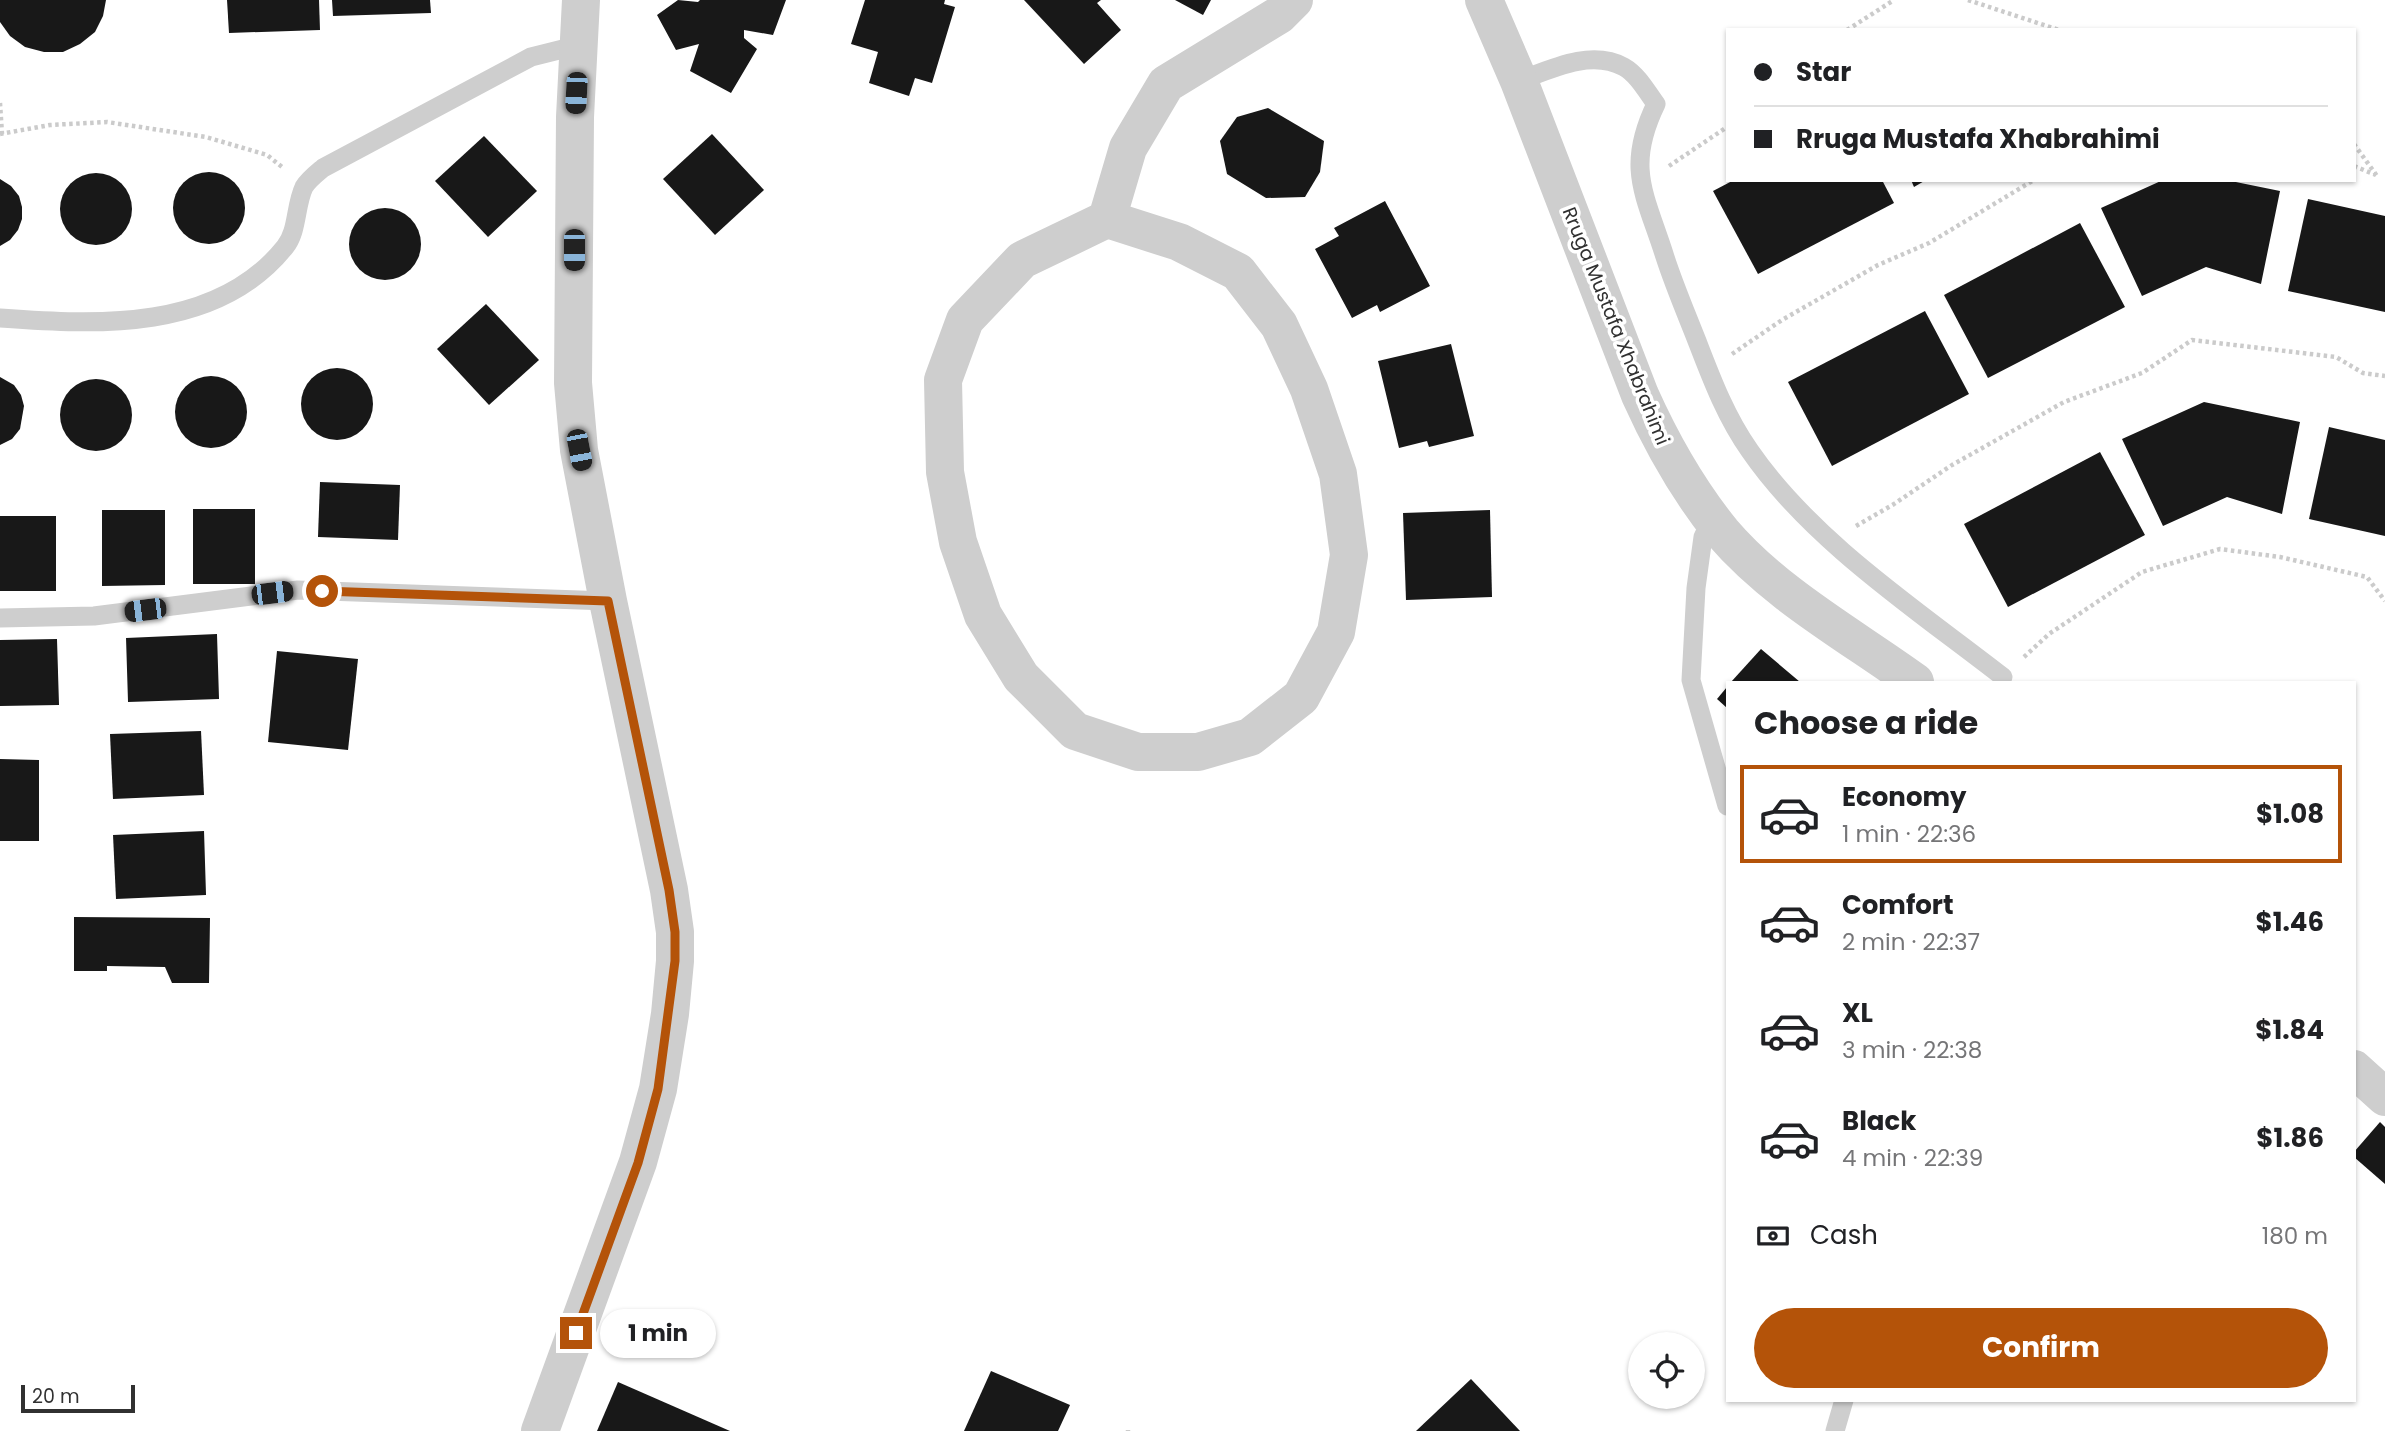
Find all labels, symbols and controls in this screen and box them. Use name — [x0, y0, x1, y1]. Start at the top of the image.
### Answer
text: Star — [1796, 54, 1851, 90]
car — [565, 71, 588, 115]
text: Rruga Mustafa Xhabrahimi — [1796, 121, 2160, 157]
street label: Rruga Mustafa Xhabrahimi — [1556, 203, 1676, 449]
car — [564, 229, 585, 271]
car — [565, 427, 594, 473]
route start — [306, 575, 338, 607]
car — [250, 580, 295, 606]
car — [123, 597, 168, 623]
text: Choose a ride — [1754, 700, 1978, 745]
text: Economy — [1842, 779, 1966, 815]
icon: car — [1758, 783, 1821, 846]
text: $1.08 — [2256, 796, 2324, 832]
text: 1 min · 22:36 — [1842, 818, 1976, 850]
text: Comfort — [1842, 887, 1954, 923]
icon: car — [1758, 891, 1821, 954]
text: $1.46 — [2256, 904, 2324, 940]
text: 2 min · 22:37 — [1842, 926, 1980, 958]
text: XL — [1842, 995, 1873, 1031]
icon: car — [1758, 999, 1821, 1062]
text: $1.84 — [2255, 1012, 2324, 1048]
text: 3 min · 22:38 — [1842, 1034, 1982, 1066]
text: Black — [1842, 1103, 1916, 1139]
icon: car — [1758, 1107, 1821, 1170]
text: $1.86 — [2256, 1120, 2324, 1156]
text: 4 min · 22:39 — [1842, 1142, 1983, 1174]
icon: cash — [1754, 1217, 1792, 1255]
text: Cash — [1810, 1217, 1878, 1253]
text: 180 m — [2262, 1220, 2328, 1252]
callout: 1 min — [600, 1308, 716, 1358]
button: Confirm — [1754, 1308, 2328, 1388]
route end — [560, 1317, 592, 1349]
text: 1 min — [628, 1317, 688, 1349]
map controls — [1628, 1332, 1705, 1409]
button: locate — [1628, 1332, 1705, 1409]
scale bar — [21, 1382, 135, 1414]
text: 20 m — [32, 1383, 80, 1410]

